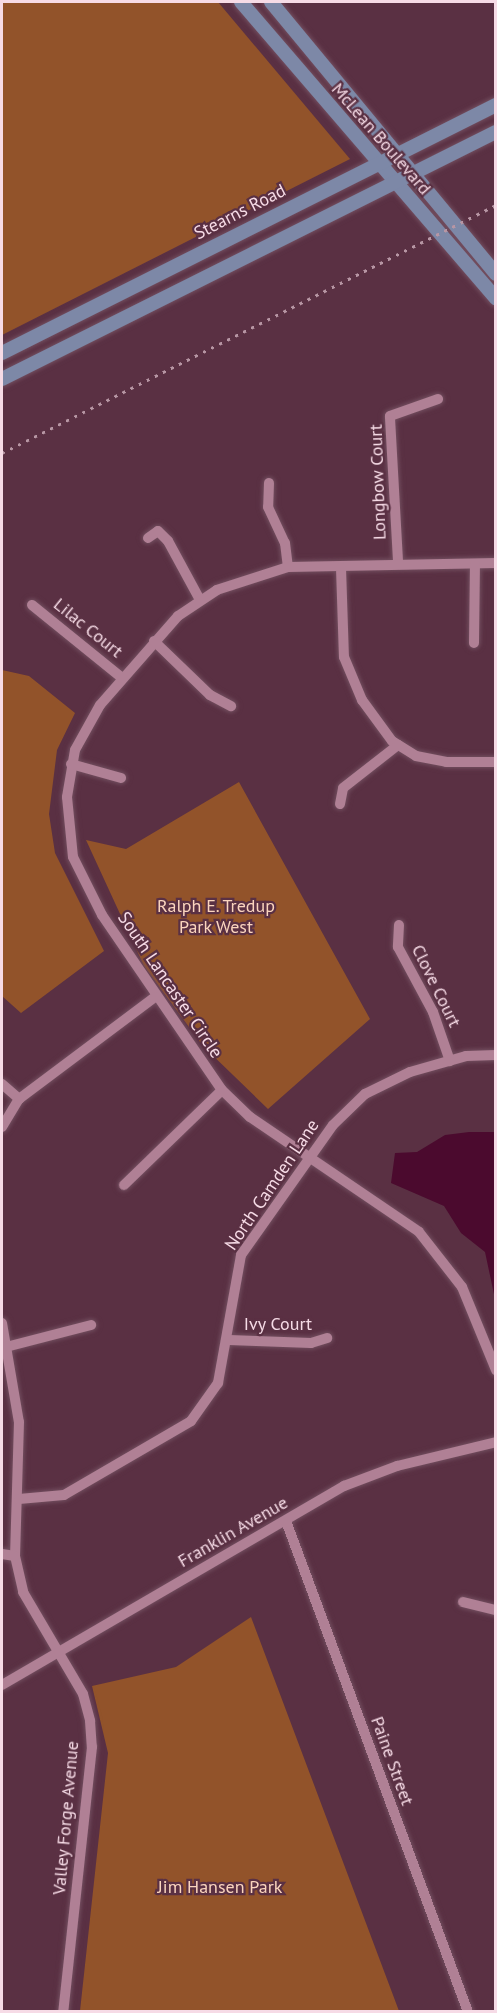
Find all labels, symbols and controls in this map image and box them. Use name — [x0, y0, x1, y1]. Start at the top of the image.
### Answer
street label: McLean Boulevard — [327, 79, 435, 199]
street label: Stearns Road — [191, 180, 289, 244]
street label: Longbow Court — [365, 423, 391, 541]
street label: Lilac Court — [49, 593, 127, 663]
park label: Ralph E. Tredup Park West — [156, 896, 276, 938]
street label: South Lancaster Circle — [113, 908, 227, 1062]
street label: Clove Court — [407, 941, 465, 1031]
street label: North Camden Lane — [220, 1116, 324, 1254]
street label: Ivy Court — [244, 1313, 312, 1335]
street label: Franklin Avenue — [174, 1492, 292, 1572]
street label: Paine Street — [366, 1714, 418, 1808]
street label: Valley Forge Avenue — [48, 1740, 84, 1896]
park label: Jim Hansen Park — [158, 1876, 282, 1898]

